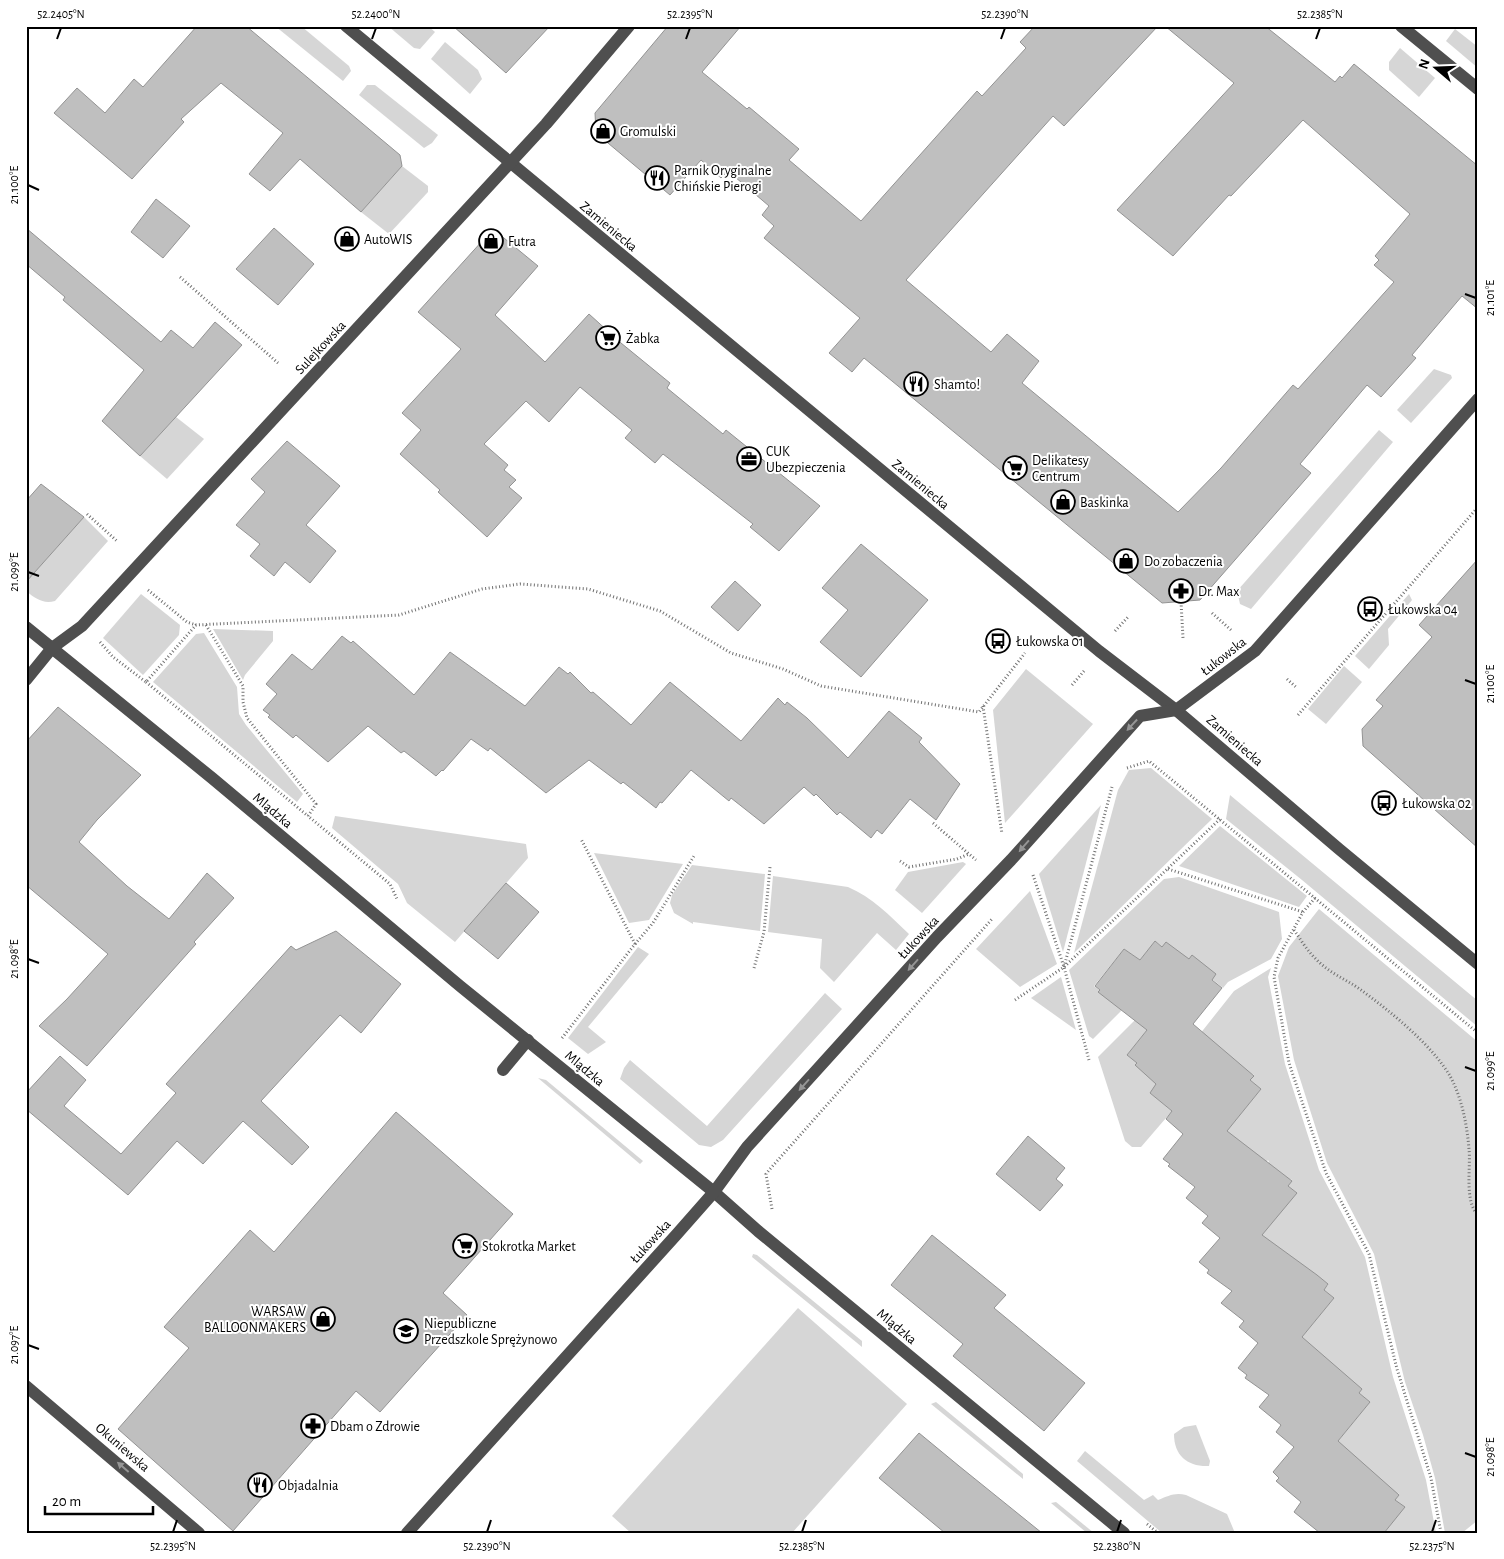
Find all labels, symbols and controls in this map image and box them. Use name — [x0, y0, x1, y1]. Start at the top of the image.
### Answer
text: 52.2405°N — [37, 8, 85, 20]
text: 52.2400°N — [352, 8, 400, 20]
text: 52.2395°N — [667, 8, 713, 20]
text: 52.2390°N — [981, 8, 1029, 20]
text: 52.2385°N — [1297, 8, 1343, 20]
north arrow — [1412, 42, 1462, 92]
text: N — [1416, 57, 1433, 71]
shop icon: Gromulski — [590, 118, 616, 144]
place label: Gromulski — [620, 125, 676, 139]
place label: Parnik Oryginalne Chińskie Pierogi — [674, 164, 771, 194]
restaurant icon: Parnik Oryginalne Chińskie Pierogi — [644, 165, 670, 191]
text: 21.100°E — [8, 166, 20, 204]
street label: Zamieniecka — [577, 199, 640, 255]
shop icon: AutoWIS — [334, 226, 360, 252]
shop icon: Futra — [478, 228, 504, 254]
place label: AutoWIS — [364, 233, 412, 247]
place label: Futra — [508, 235, 536, 249]
text: 21.101°E — [1484, 280, 1496, 316]
street label: Sulejkowska — [293, 318, 349, 377]
supermarket icon: Żabka — [595, 325, 621, 351]
place label: Żabka — [626, 329, 660, 346]
restaurant icon: Shamto! — [903, 371, 929, 397]
place label: Shamto! — [934, 378, 980, 392]
place label: CUK Ubezpieczenia — [766, 445, 846, 475]
office icon: CUK Ubezpieczenia — [736, 446, 762, 472]
place label: Delikatesy Centrum — [1032, 454, 1089, 484]
supermarket icon: Delikatesy Centrum — [1002, 455, 1028, 481]
street label: Zamieniecka — [889, 457, 952, 513]
shop icon: Baskinka — [1050, 489, 1076, 515]
place label: Baskinka — [1080, 496, 1129, 510]
shop icon: Do zobaczenia — [1113, 548, 1139, 574]
text: 21.099°E — [8, 552, 20, 592]
place label: Do zobaczenia — [1144, 555, 1223, 569]
pharmacy icon: Dr. Max — [1168, 578, 1194, 604]
place label: Dr. Max — [1198, 585, 1239, 599]
bus stop icon: Łukowska 04 — [1357, 596, 1383, 622]
place label: Łukowska 04 — [1388, 603, 1458, 617]
bus stop icon: Łukowska 01 — [985, 628, 1011, 654]
place label: Łukowska 01 — [1016, 635, 1084, 649]
street label: Łukowska — [1198, 635, 1249, 679]
text: 21.100°E — [1484, 665, 1496, 703]
street label: Zamieniecka — [1203, 713, 1266, 769]
one-way arrow — [1126, 719, 1138, 731]
street label: Mlądzka — [250, 790, 295, 831]
bus stop icon: Łukowska 02 — [1371, 790, 1397, 816]
place label: Łukowska 02 — [1402, 797, 1471, 811]
one-way arrow — [1018, 840, 1029, 853]
street label: Łukowska — [895, 913, 942, 962]
text: 21.098°E — [8, 939, 20, 979]
one-way arrow — [907, 958, 919, 970]
street label: Mlądzka — [562, 1048, 607, 1089]
text: 21.099°E — [1484, 1051, 1496, 1091]
one-way arrow — [798, 1079, 809, 1092]
street label: Łukowska — [628, 1217, 674, 1266]
supermarket icon: Stokrotka Market — [452, 1233, 478, 1259]
place label: Stokrotka Market — [482, 1240, 576, 1254]
place label: WARSAW BALLOONMAKERS — [204, 1305, 306, 1335]
shop icon: WARSAW BALLOONMAKERS — [310, 1306, 336, 1332]
street label: Mlądzka — [874, 1306, 919, 1347]
place label: Niepubliczne Przedszkole Sprężynowo — [424, 1317, 558, 1347]
school or university icon: Niepubliczne Przedszkole Sprężynowo — [393, 1318, 419, 1344]
text: 21.097°E — [8, 1325, 20, 1364]
pharmacy icon: Dbam o Zdrowie — [300, 1413, 326, 1439]
place label: Dbam o Zdrowie — [330, 1420, 420, 1434]
street label: Okuniewska — [93, 1421, 152, 1475]
text: 21.098°E — [1484, 1437, 1496, 1477]
one-way arrow — [116, 1461, 129, 1472]
restaurant icon: Objadalnia — [247, 1472, 273, 1498]
place label: Objadalnia — [278, 1479, 339, 1493]
scale bar — [45, 1484, 152, 1516]
text: 20 m — [52, 1494, 81, 1509]
text: 52.2395°N — [150, 1540, 196, 1552]
text: 52.2390°N — [463, 1540, 511, 1552]
text: 52.2385°N — [779, 1540, 825, 1552]
text: 52.2380°N — [1093, 1540, 1141, 1552]
text: 52.2375°N — [1409, 1540, 1455, 1552]

